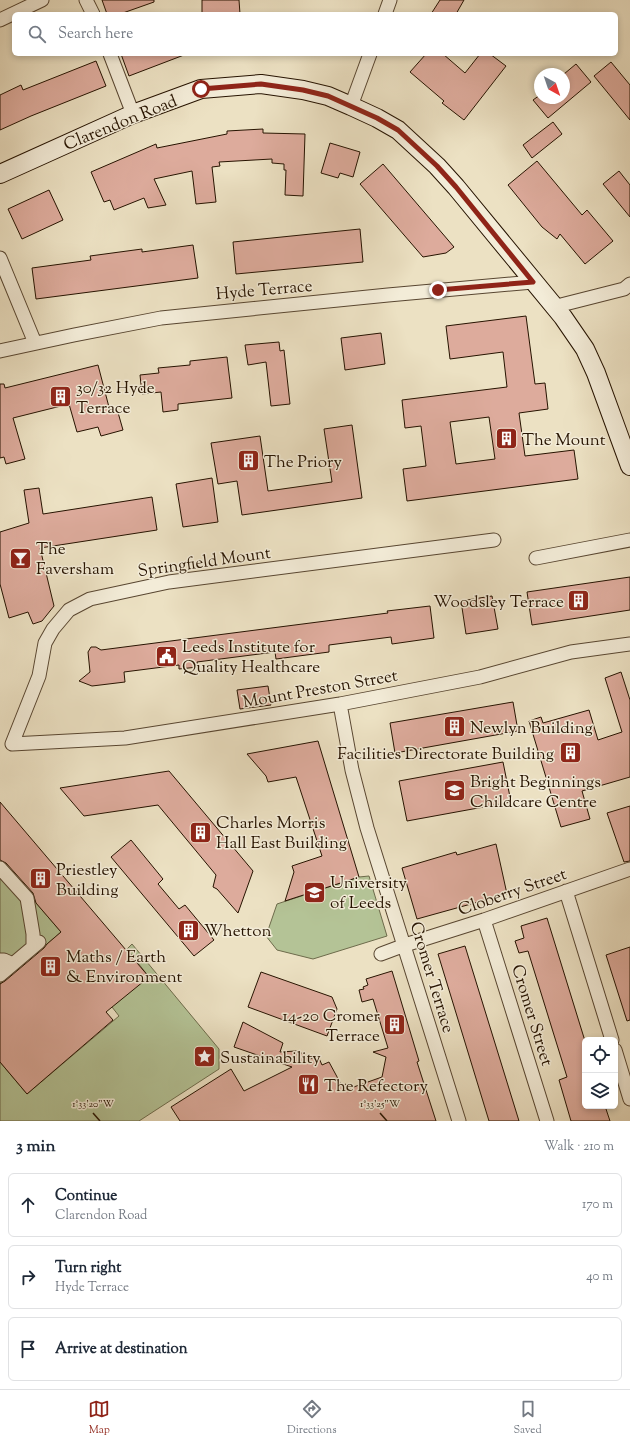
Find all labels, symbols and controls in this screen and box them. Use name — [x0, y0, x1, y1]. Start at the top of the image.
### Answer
search box — [12, 12, 618, 56]
icon: search — [26, 23, 48, 45]
text: Search here — [58, 24, 133, 45]
north arrow — [534, 68, 570, 104]
route start — [192, 80, 210, 98]
street label: Clarendon Road — [60, 90, 182, 158]
street label: Hyde Terrace — [215, 275, 314, 307]
route end — [429, 281, 447, 299]
place label: 30/32 Hyde Terrace — [76, 377, 155, 421]
building icon: 30/32 Hyde Terrace — [48, 384, 74, 410]
building icon: The Mount — [494, 426, 520, 452]
place label: The Mount — [522, 429, 606, 453]
building icon: The Priory — [236, 448, 262, 474]
place label: The Priory — [264, 451, 342, 475]
place label: The Faversham — [36, 538, 114, 582]
street label: Springfield Mount — [136, 542, 272, 584]
bar icon: The Faversham — [8, 545, 34, 571]
building icon: Woodsley Terrace — [566, 588, 592, 614]
place label: Woodsley Terrace — [433, 591, 564, 615]
place label: Leeds Institute for Quality Healthcare — [182, 636, 320, 680]
public building icon: Leeds Institute for Quality Healthcare — [154, 643, 180, 669]
street label: Mount Preston Street — [241, 665, 400, 715]
building icon: Newlyn Building — [441, 714, 467, 740]
place label: Newlyn Building — [470, 717, 593, 741]
building icon: Facilities Directorate Building — [557, 740, 583, 766]
place label: Facilities Directorate Building — [337, 743, 554, 767]
place label: Bright Beginnings Childcare Centre — [470, 771, 601, 815]
school or university icon: Bright Beginnings Childcare Centre — [442, 778, 468, 804]
place label: Charles Morris Hall East Building — [216, 812, 347, 856]
building icon: Charles Morris Hall East Building — [188, 819, 214, 845]
place label: Priestley Building — [56, 859, 119, 903]
street label: Cloberry Street — [455, 863, 570, 923]
building icon: Priestley Building — [28, 866, 54, 892]
place label: University of Leeds — [330, 872, 408, 916]
school or university icon: University of Leeds — [302, 879, 328, 905]
building icon: Whetton — [176, 917, 202, 943]
street label: Cromer Terrace — [403, 919, 459, 1036]
place label: Whetton — [204, 920, 272, 944]
place label: Maths / Earth & Environment — [66, 946, 183, 990]
building icon: Maths / Earth & Environment — [38, 953, 64, 979]
street label: Cromer Street — [504, 962, 558, 1069]
place label: 14-20 Cromer Terrace — [282, 1005, 381, 1049]
building icon: 14-20 Cromer Terrace — [382, 1012, 408, 1038]
map controls — [582, 1037, 618, 1109]
button: locate — [582, 1037, 618, 1073]
place icon: Sustainability — [191, 1044, 217, 1070]
place label: Sustainability — [220, 1047, 321, 1071]
restaurant icon: The Refectory — [296, 1072, 322, 1098]
button: layers — [582, 1073, 618, 1109]
place label: The Refectory — [324, 1075, 428, 1099]
text: 1°33'20"W — [72, 1097, 114, 1112]
text: 1°33'25"W — [360, 1097, 400, 1112]
text: 3 min — [16, 1135, 55, 1159]
text: Walk · 210 m — [544, 1138, 614, 1156]
text: Continue — [55, 1186, 117, 1207]
icon: ahead — [17, 1194, 39, 1216]
text: 170 m — [582, 1196, 613, 1214]
text: Clarendon Road — [55, 1207, 147, 1225]
text: Turn right — [55, 1258, 121, 1279]
icon: right — [17, 1266, 39, 1288]
text: 40 m — [586, 1268, 613, 1286]
text: Hyde Terrace — [55, 1279, 129, 1297]
icon: arrive — [17, 1338, 39, 1360]
text: Arrive at destination — [55, 1339, 188, 1360]
tab: Map — [88, 1398, 110, 1438]
tab: Directions — [287, 1398, 337, 1438]
tab: Saved — [513, 1398, 542, 1438]

